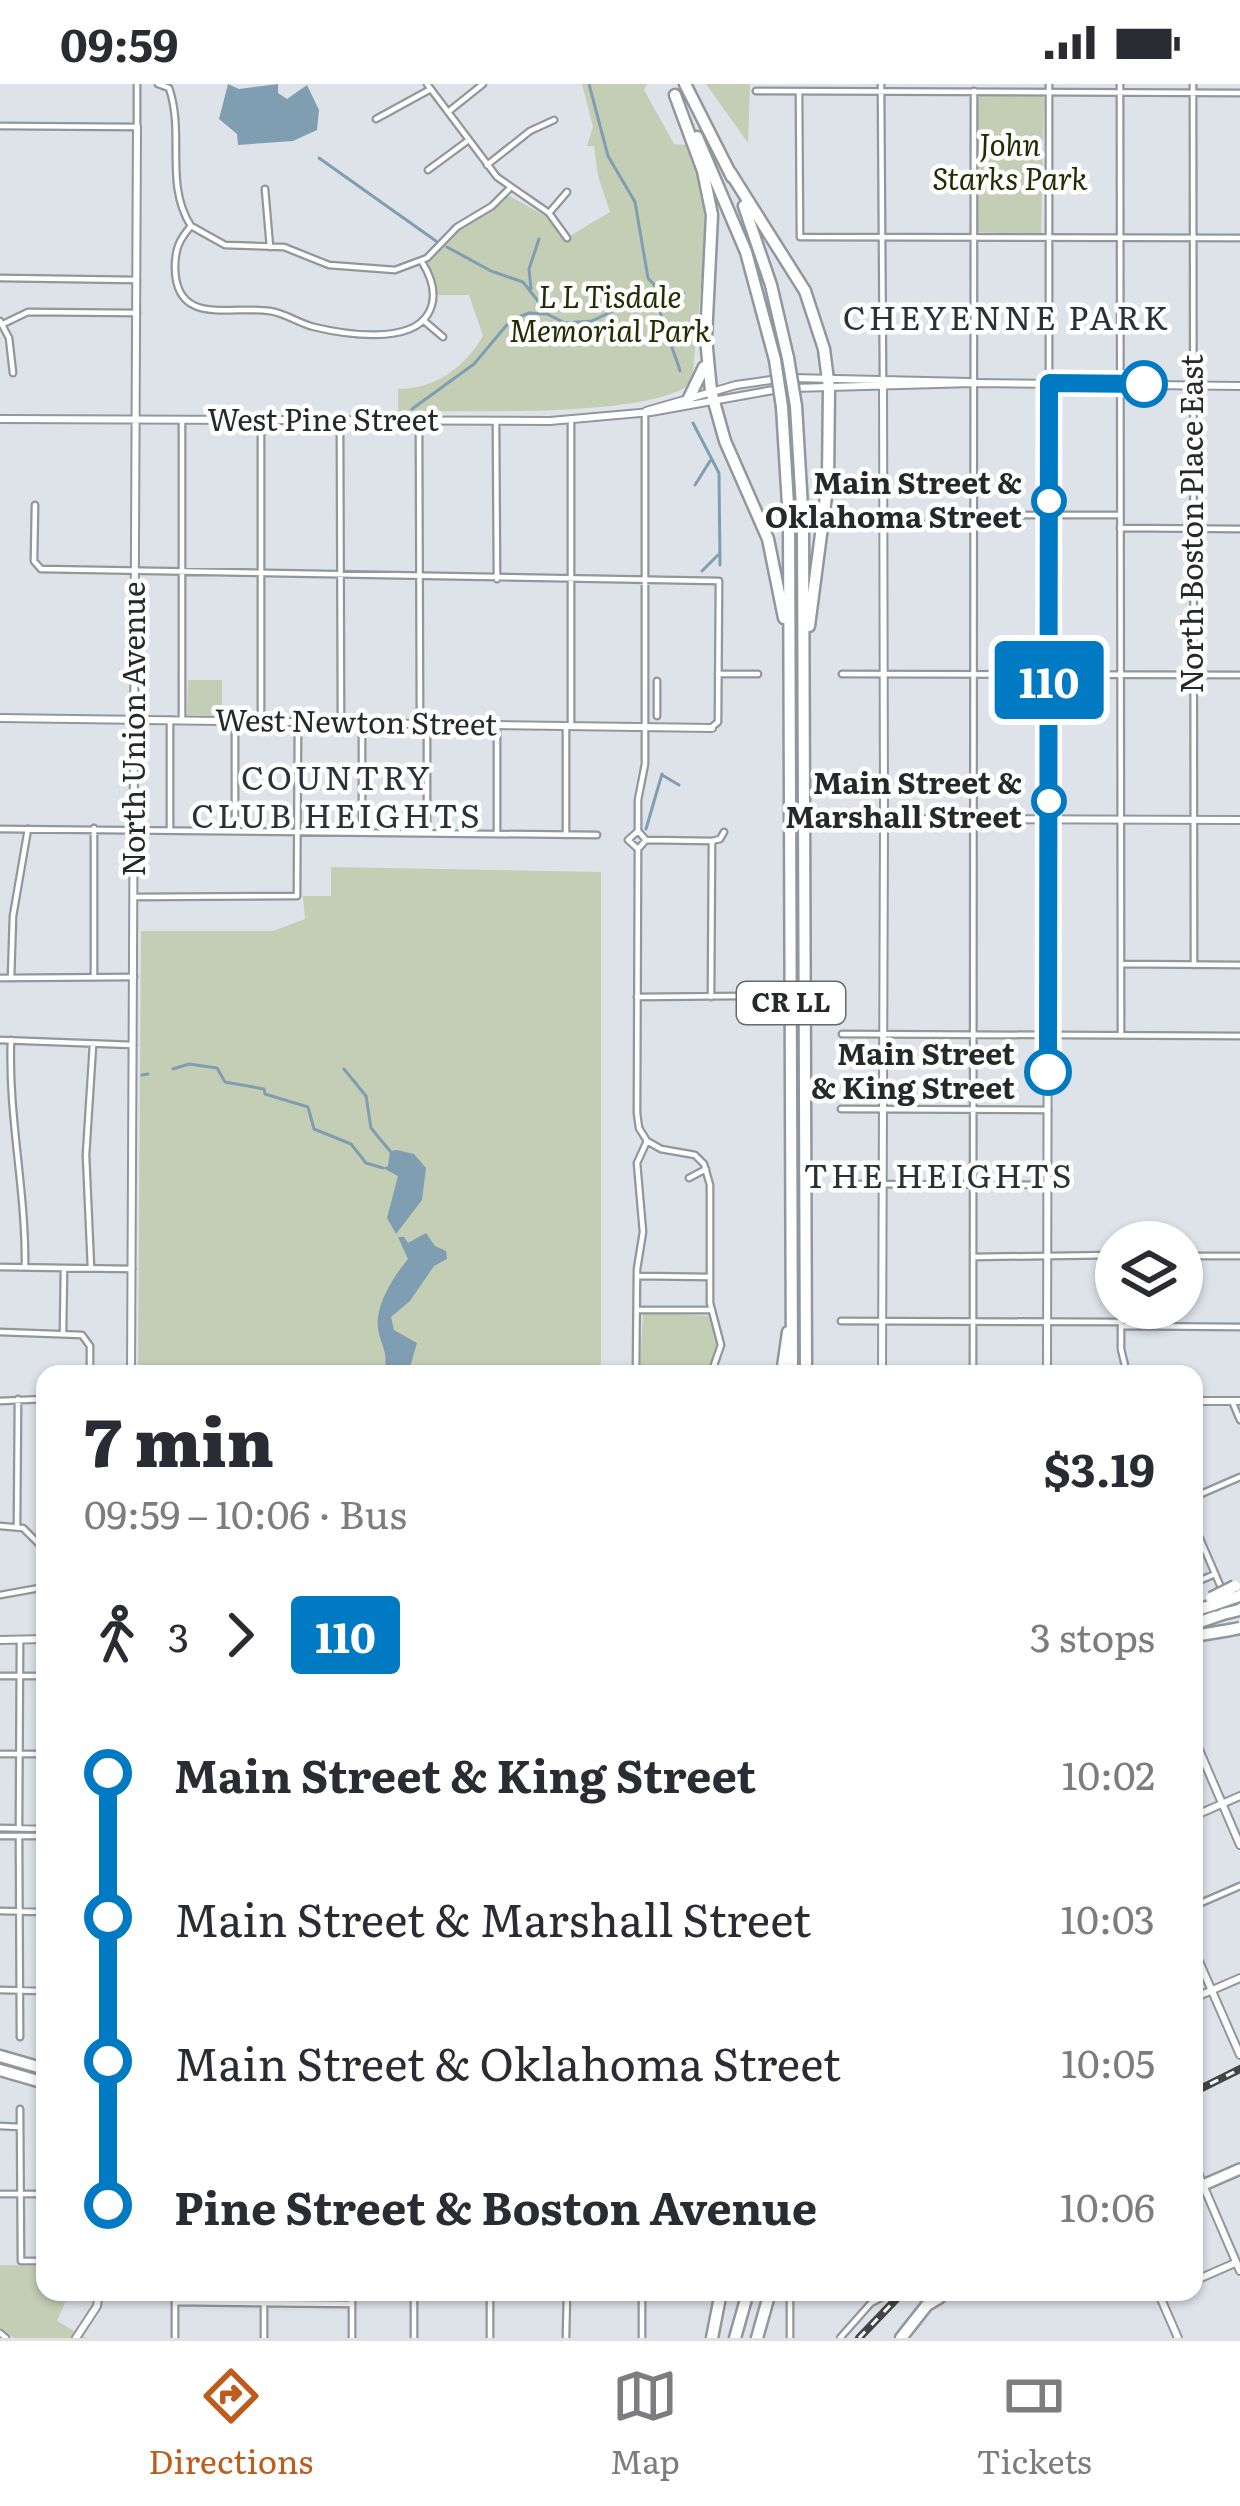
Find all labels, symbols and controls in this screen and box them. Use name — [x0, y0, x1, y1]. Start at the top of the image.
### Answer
text: 09:59 — [60, 9, 178, 76]
park label: John Starks Park — [932, 121, 1088, 199]
park label: L L Tisdale Memorial Park — [509, 273, 712, 351]
district label: CHEYENNE PARK — [843, 291, 1171, 340]
street label: North Boston Place East — [1168, 354, 1212, 694]
unlabelled marker — [1122, 362, 1166, 406]
street label: West Pine Street — [207, 396, 439, 440]
place label: Main Street & Oklahoma Street — [765, 459, 1023, 537]
marker: Main Street & Oklahoma Street — [1033, 485, 1065, 517]
street label: North Union Avenue — [110, 581, 154, 877]
line badge: 110 — [980, 641, 1118, 719]
text: 110 — [1019, 649, 1079, 711]
street label: West Newton Street — [215, 696, 497, 744]
district label: COUNTRY CLUB HEIGHTS — [191, 751, 483, 838]
place label: Main Street & Marshall Street — [785, 759, 1023, 837]
marker: Main Street & Marshall Street — [1033, 785, 1065, 817]
road number: CR LL — [737, 982, 845, 1024]
place label: Main Street & King Street — [811, 1030, 1016, 1108]
marker: Main Street & King Street — [1026, 1050, 1070, 1094]
district label: THE HEIGHTS — [804, 1149, 1074, 1198]
map controls — [1095, 1221, 1203, 1329]
button: layers — [1095, 1221, 1203, 1329]
text: 7 min — [84, 1389, 274, 1487]
text: $3.19 — [1044, 1434, 1155, 1501]
text: 09:59 – 10:06 · Bus — [84, 1483, 407, 1541]
icon: walk — [84, 1602, 150, 1668]
icon: forward — [207, 1602, 273, 1668]
text: 110 — [315, 1604, 376, 1666]
text: 3 — [168, 1606, 189, 1664]
text: 3 stops — [1030, 1606, 1155, 1664]
text: Main Street & King Street — [174, 1740, 756, 1807]
text: 10:02 — [1062, 1744, 1155, 1802]
text: Main Street & Marshall Street — [174, 1884, 811, 1951]
text: 10:03 — [1061, 1888, 1155, 1946]
text: Main Street & Oklahoma Street — [174, 2028, 841, 2095]
text: 10:05 — [1061, 2032, 1155, 2090]
text: Pine Street & Boston Avenue — [174, 2172, 817, 2239]
text: 10:06 — [1060, 2176, 1155, 2234]
tab: Directions — [148, 2363, 313, 2484]
tab: Map — [610, 2363, 680, 2484]
tab: Tickets — [977, 2363, 1092, 2484]

